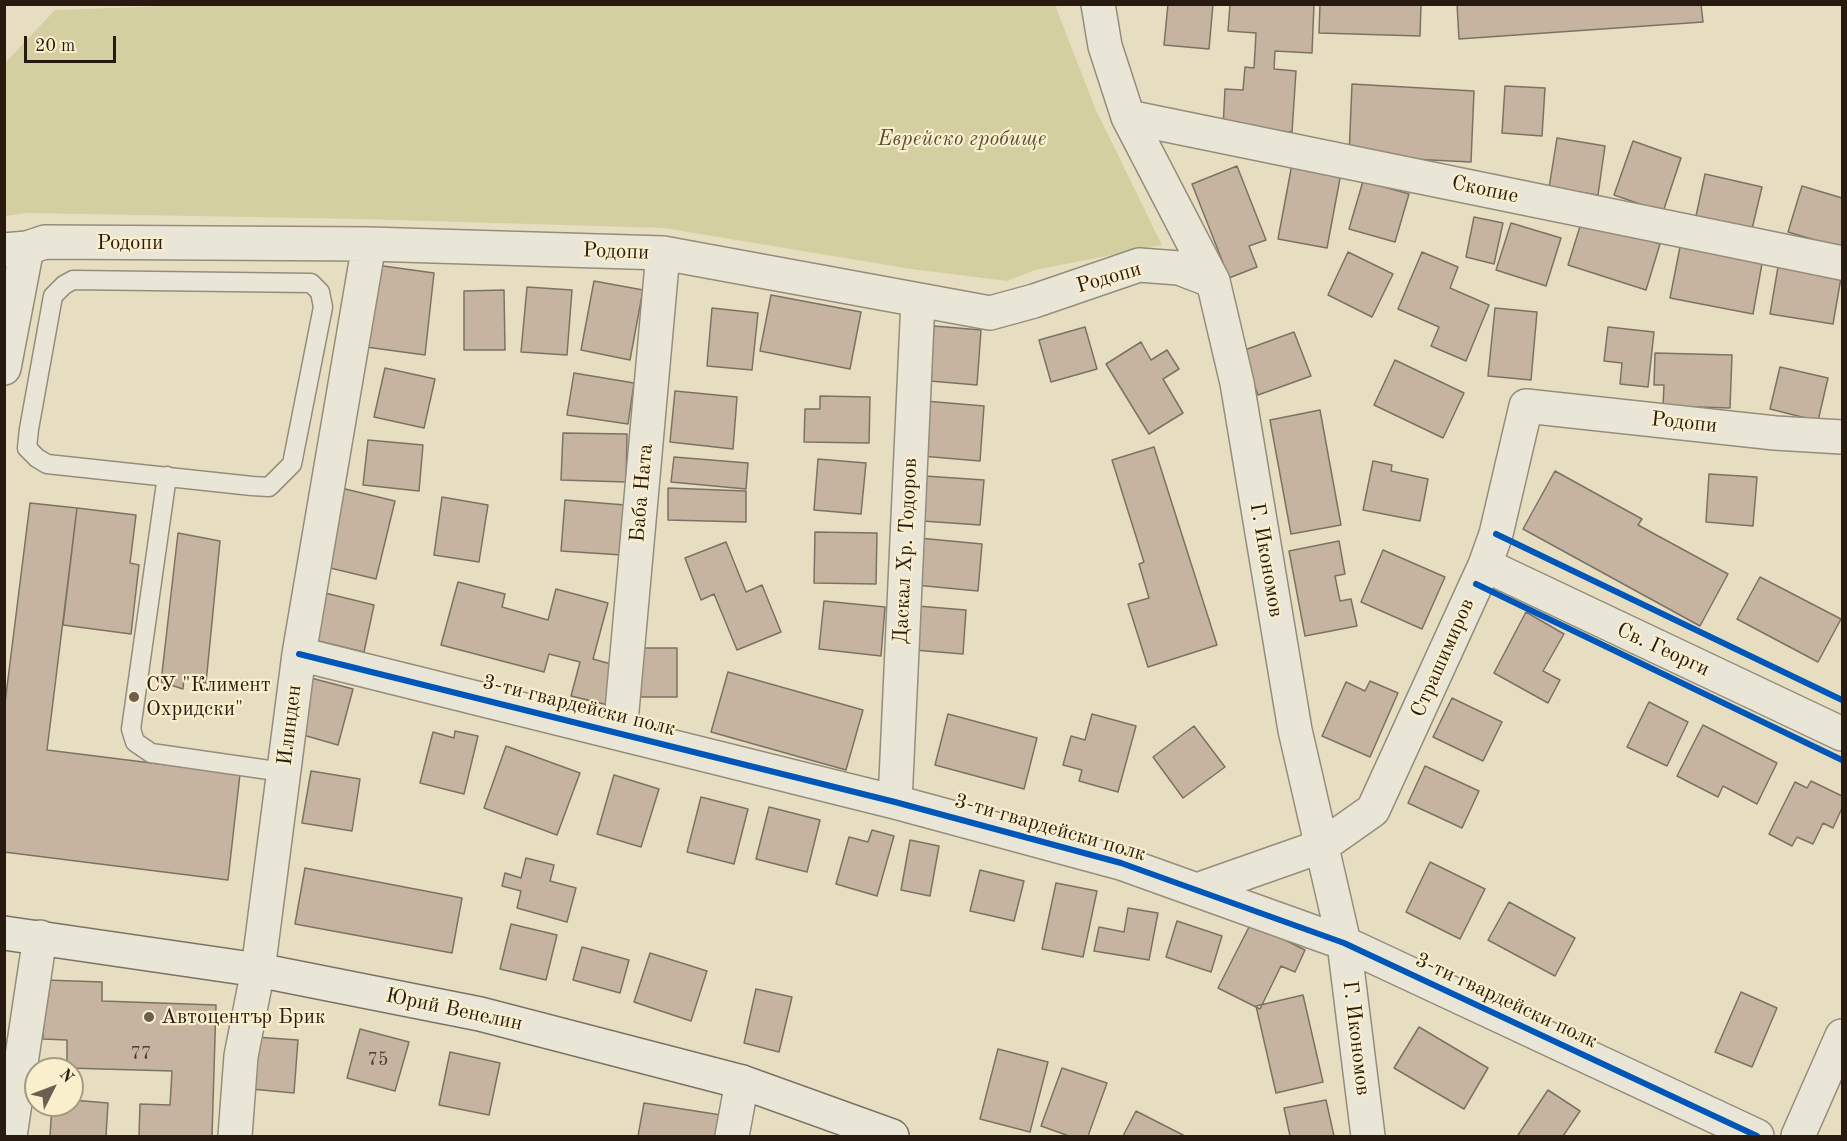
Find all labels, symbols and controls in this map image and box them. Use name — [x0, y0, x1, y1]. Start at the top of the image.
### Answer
scale bar — [27, 24, 118, 62]
text: 20 m — [35, 37, 75, 55]
park label: Еврейско гробище — [878, 126, 1046, 152]
street label: Скопие — [1449, 171, 1521, 209]
street label: Родопи — [97, 230, 163, 256]
street label: Родопи — [582, 238, 650, 266]
street label: Родопи — [1074, 257, 1144, 299]
street label: Родопи — [1650, 407, 1718, 439]
street label: Баба Ната — [625, 443, 659, 543]
street label: Даскал Хр. Тодоров — [889, 457, 923, 645]
street label: Г. Икономов — [1244, 501, 1288, 619]
street label: Страшимиров — [1406, 595, 1480, 721]
street label: Св. Георги — [1613, 618, 1713, 682]
street label: 3-ти гвардейски полк — [480, 670, 678, 742]
place label: СУ "Климент Охридски" — [146, 672, 271, 722]
street label: Илинден — [273, 683, 307, 767]
marker: СУ "Климент Охридски" — [127, 690, 141, 704]
street label: 3-ти гвардейски полк — [951, 789, 1149, 867]
street label: 3-ти гвардейски полк — [1411, 948, 1601, 1054]
street label: Г. Икономов — [1336, 979, 1376, 1097]
street label: Юрий Венелин — [383, 983, 525, 1037]
place label: Автоцентър Брик — [161, 1004, 326, 1030]
marker: Автоцентър Брик — [142, 1010, 156, 1024]
house number: 77 — [131, 1043, 151, 1065]
house number: 75 — [368, 1049, 388, 1071]
north arrow — [24, 1057, 84, 1117]
text: N — [56, 1066, 76, 1086]

